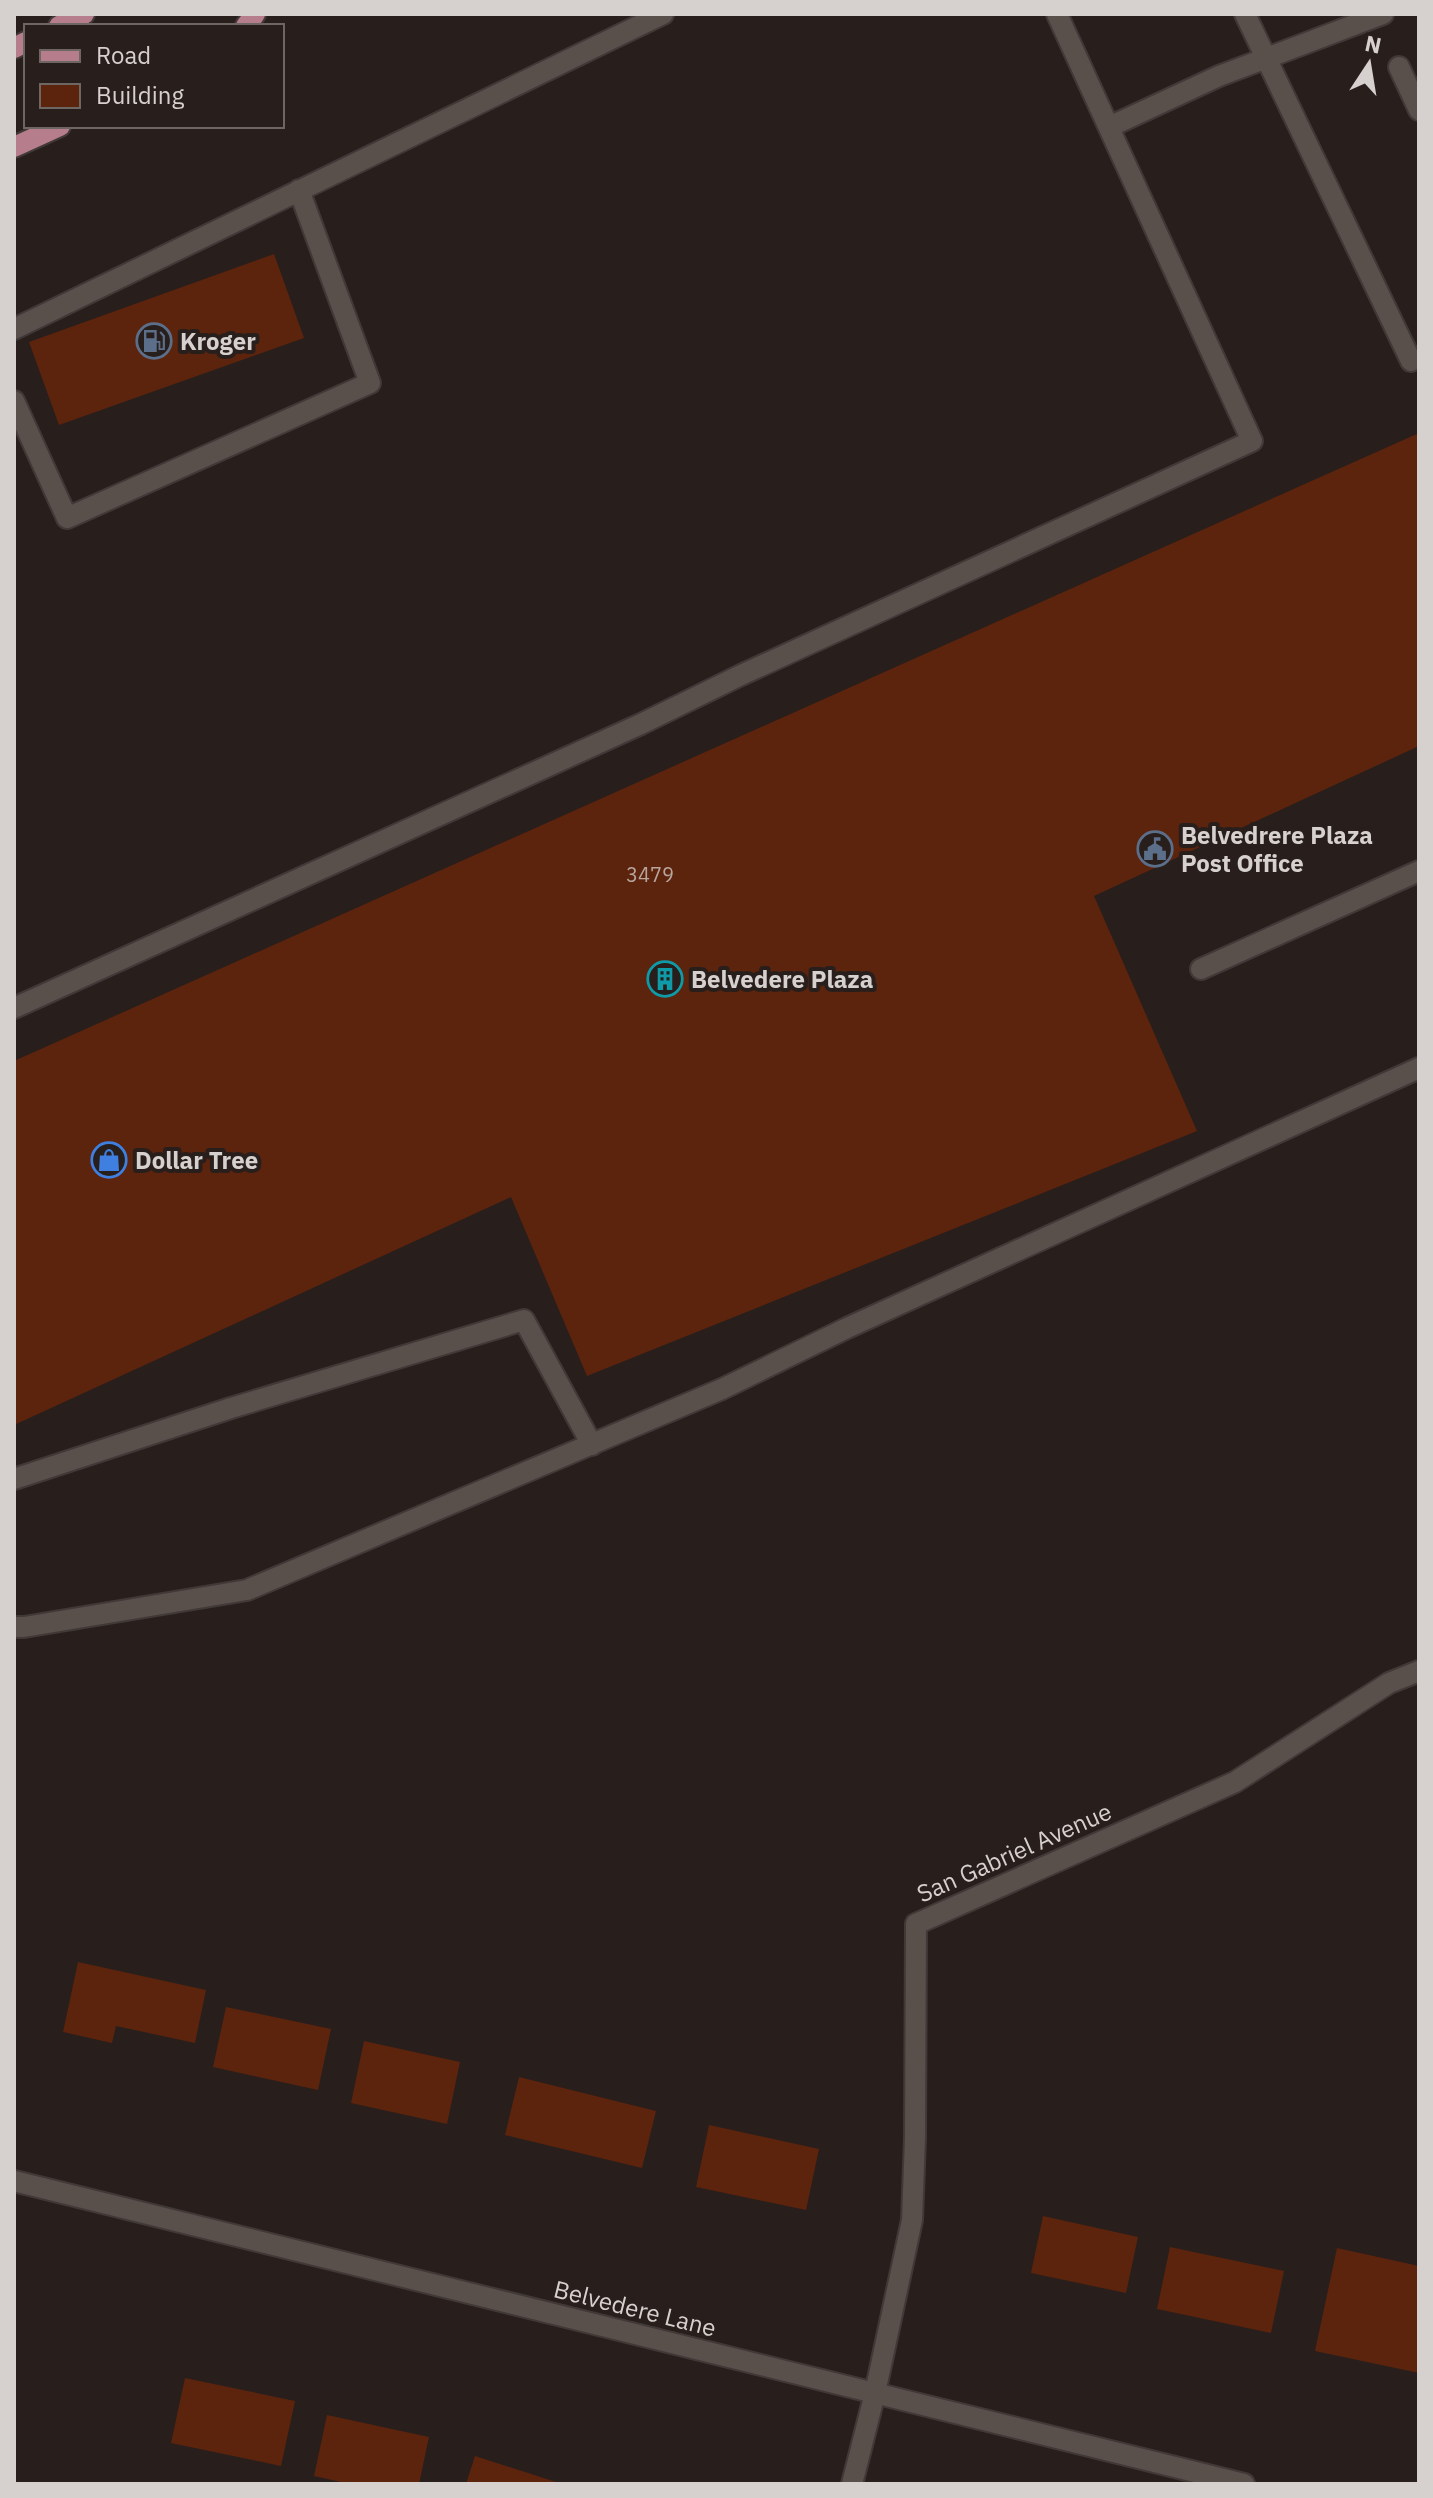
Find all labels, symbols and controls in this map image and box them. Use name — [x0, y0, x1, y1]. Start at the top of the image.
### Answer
legend — [24, 24, 284, 128]
north arrow — [1329, 24, 1409, 104]
text: N — [1362, 28, 1384, 60]
text: Road — [96, 39, 151, 71]
text: Building — [96, 79, 184, 111]
fuel station icon: Kroger — [135, 322, 173, 360]
place label: Kroger — [180, 325, 256, 357]
place label: Belvedrere Plaza Post Office — [1181, 819, 1373, 879]
public building icon: Belvedrere Plaza Post Office — [1136, 830, 1174, 868]
house number: 3479 — [626, 861, 674, 888]
building icon: Belvedere Plaza — [646, 960, 684, 998]
place label: Belvedere Plaza — [691, 963, 873, 995]
shop icon: Dollar Tree — [90, 1141, 128, 1179]
place label: Dollar Tree — [135, 1144, 258, 1176]
street label: San Gabriel Avenue — [912, 1795, 1116, 1909]
street label: Belvedere Lane — [551, 2272, 719, 2344]

